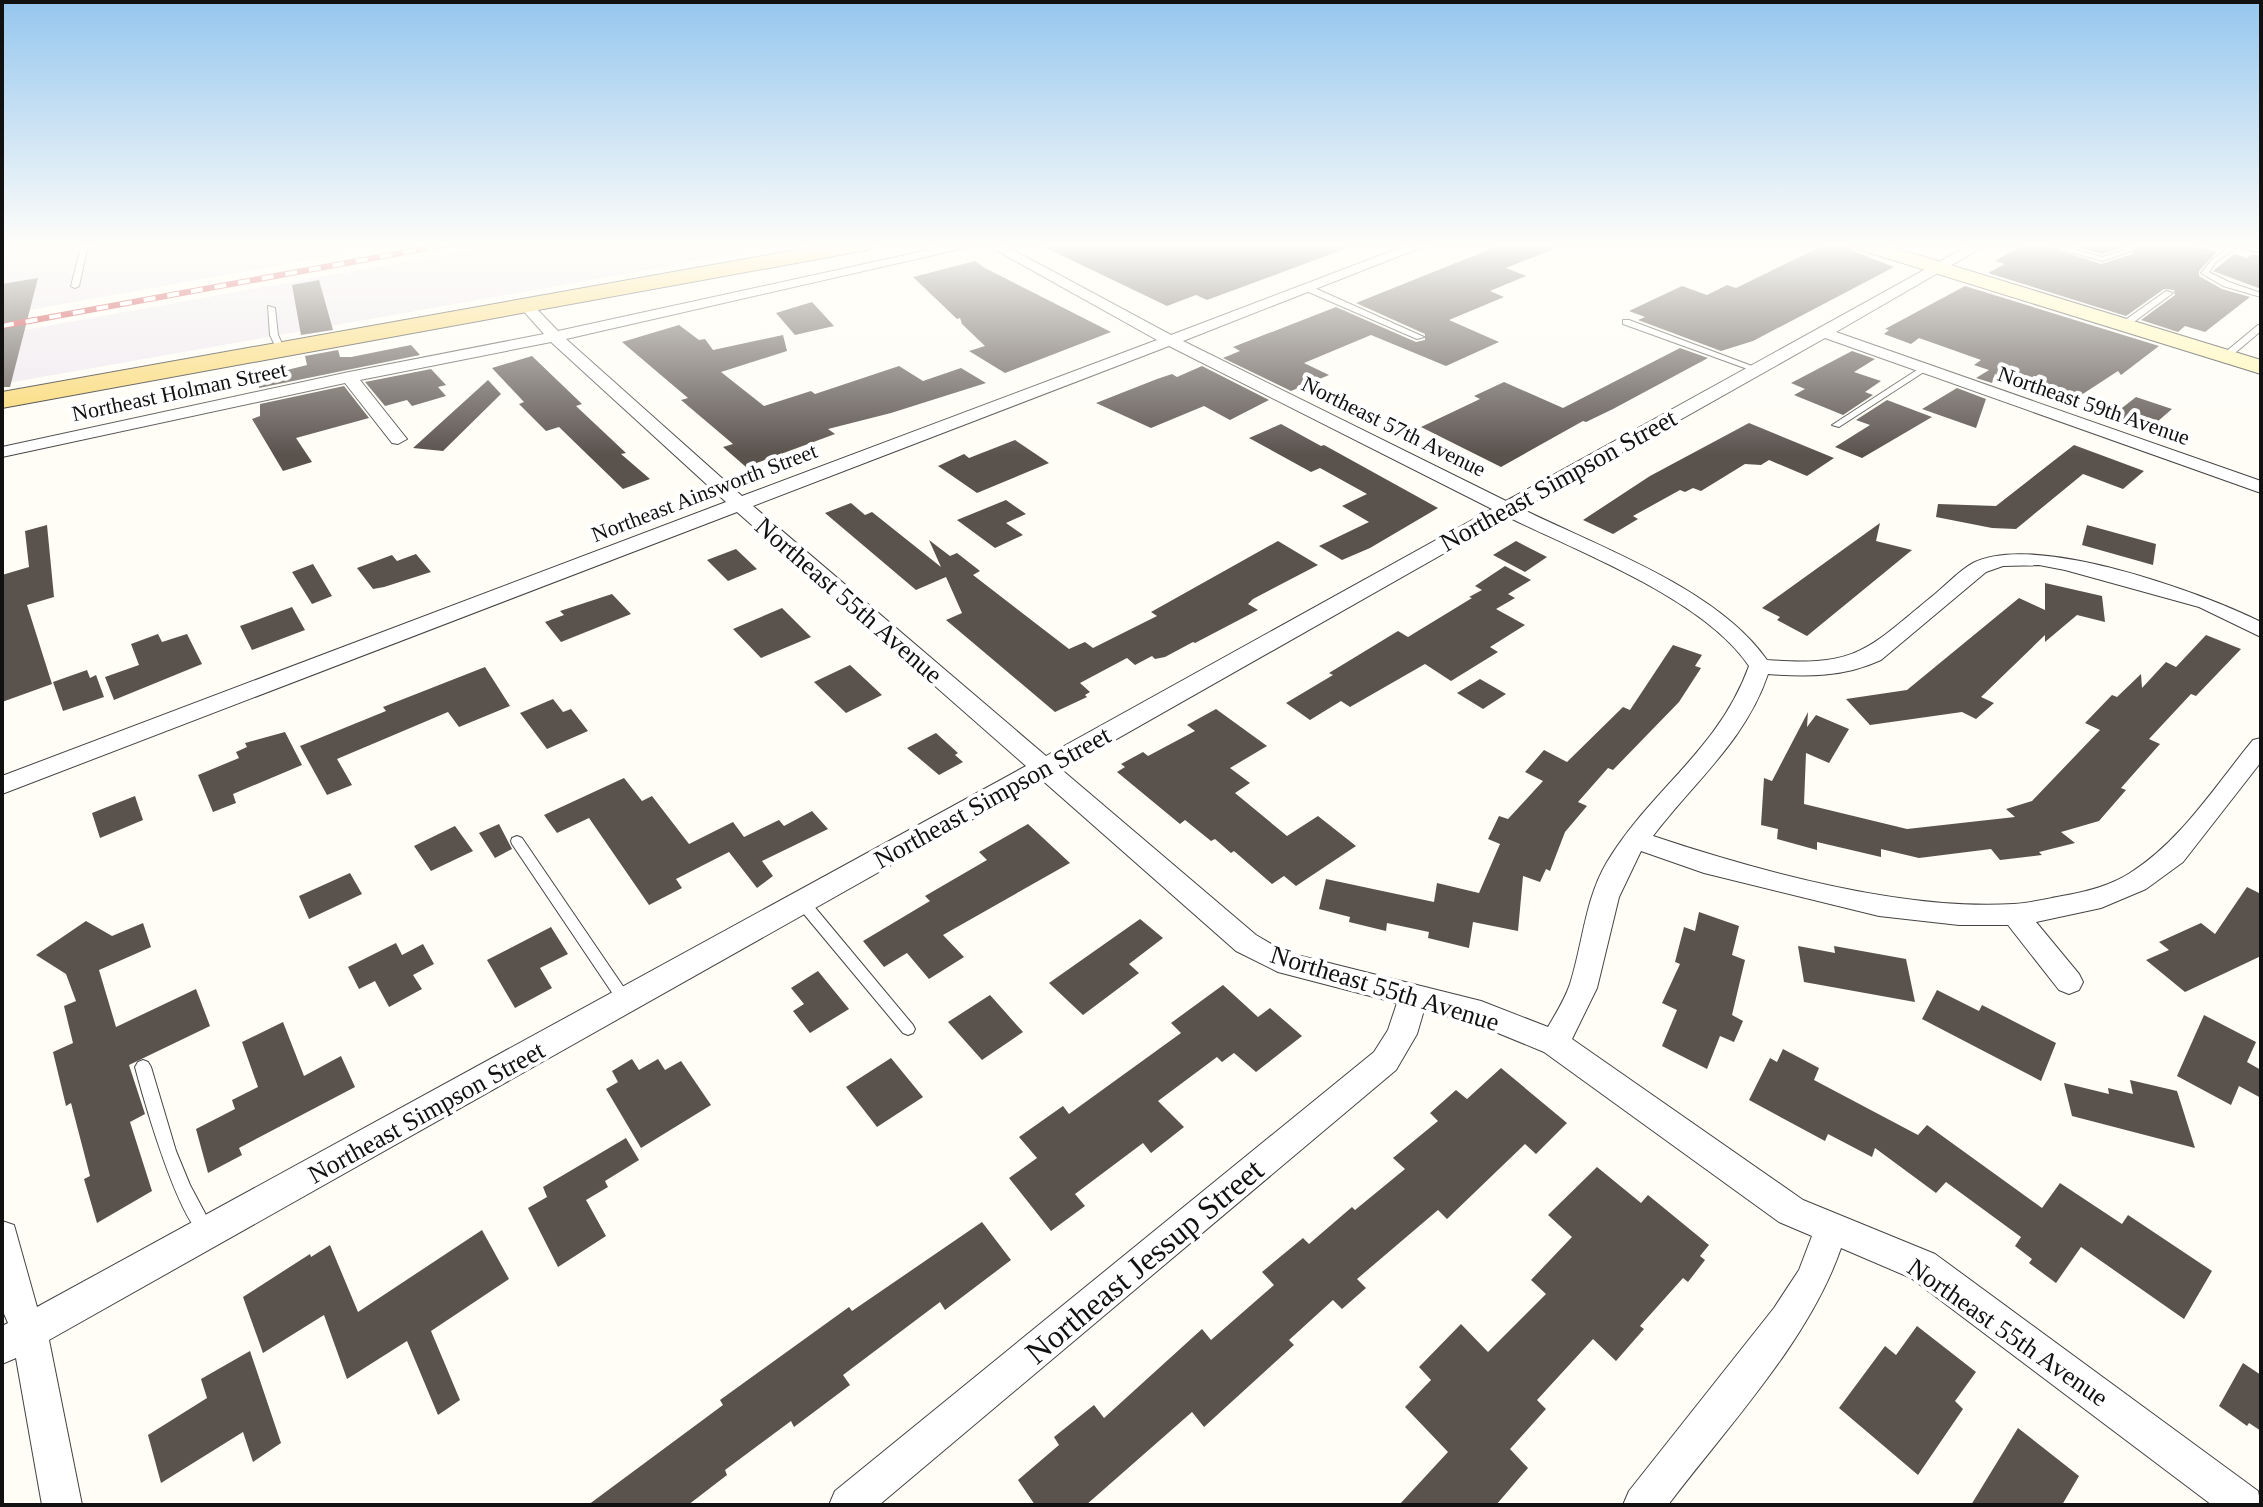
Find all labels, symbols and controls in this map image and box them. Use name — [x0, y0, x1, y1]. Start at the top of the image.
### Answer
street label: Northeast Holman Street — [70, 357, 289, 426]
street label: Northeast 59th Avenue — [1995, 361, 2193, 450]
street label: Northeast 57th Avenue — [1298, 371, 1490, 482]
street label: Northeast Simpson Street — [1435, 403, 1682, 558]
street label: Northeast Ainsworth Street — [588, 438, 820, 547]
street label: Northeast 55th Avenue — [749, 511, 948, 689]
street label: Northeast Simpson Street — [869, 720, 1116, 875]
street label: Northeast 55th Avenue — [1267, 940, 1503, 1037]
street label: Northeast Simpson Street — [303, 1035, 550, 1190]
street label: Northeast Jessup Street — [1018, 1151, 1270, 1371]
street label: Northeast 55th Avenue — [1902, 1252, 2113, 1412]

